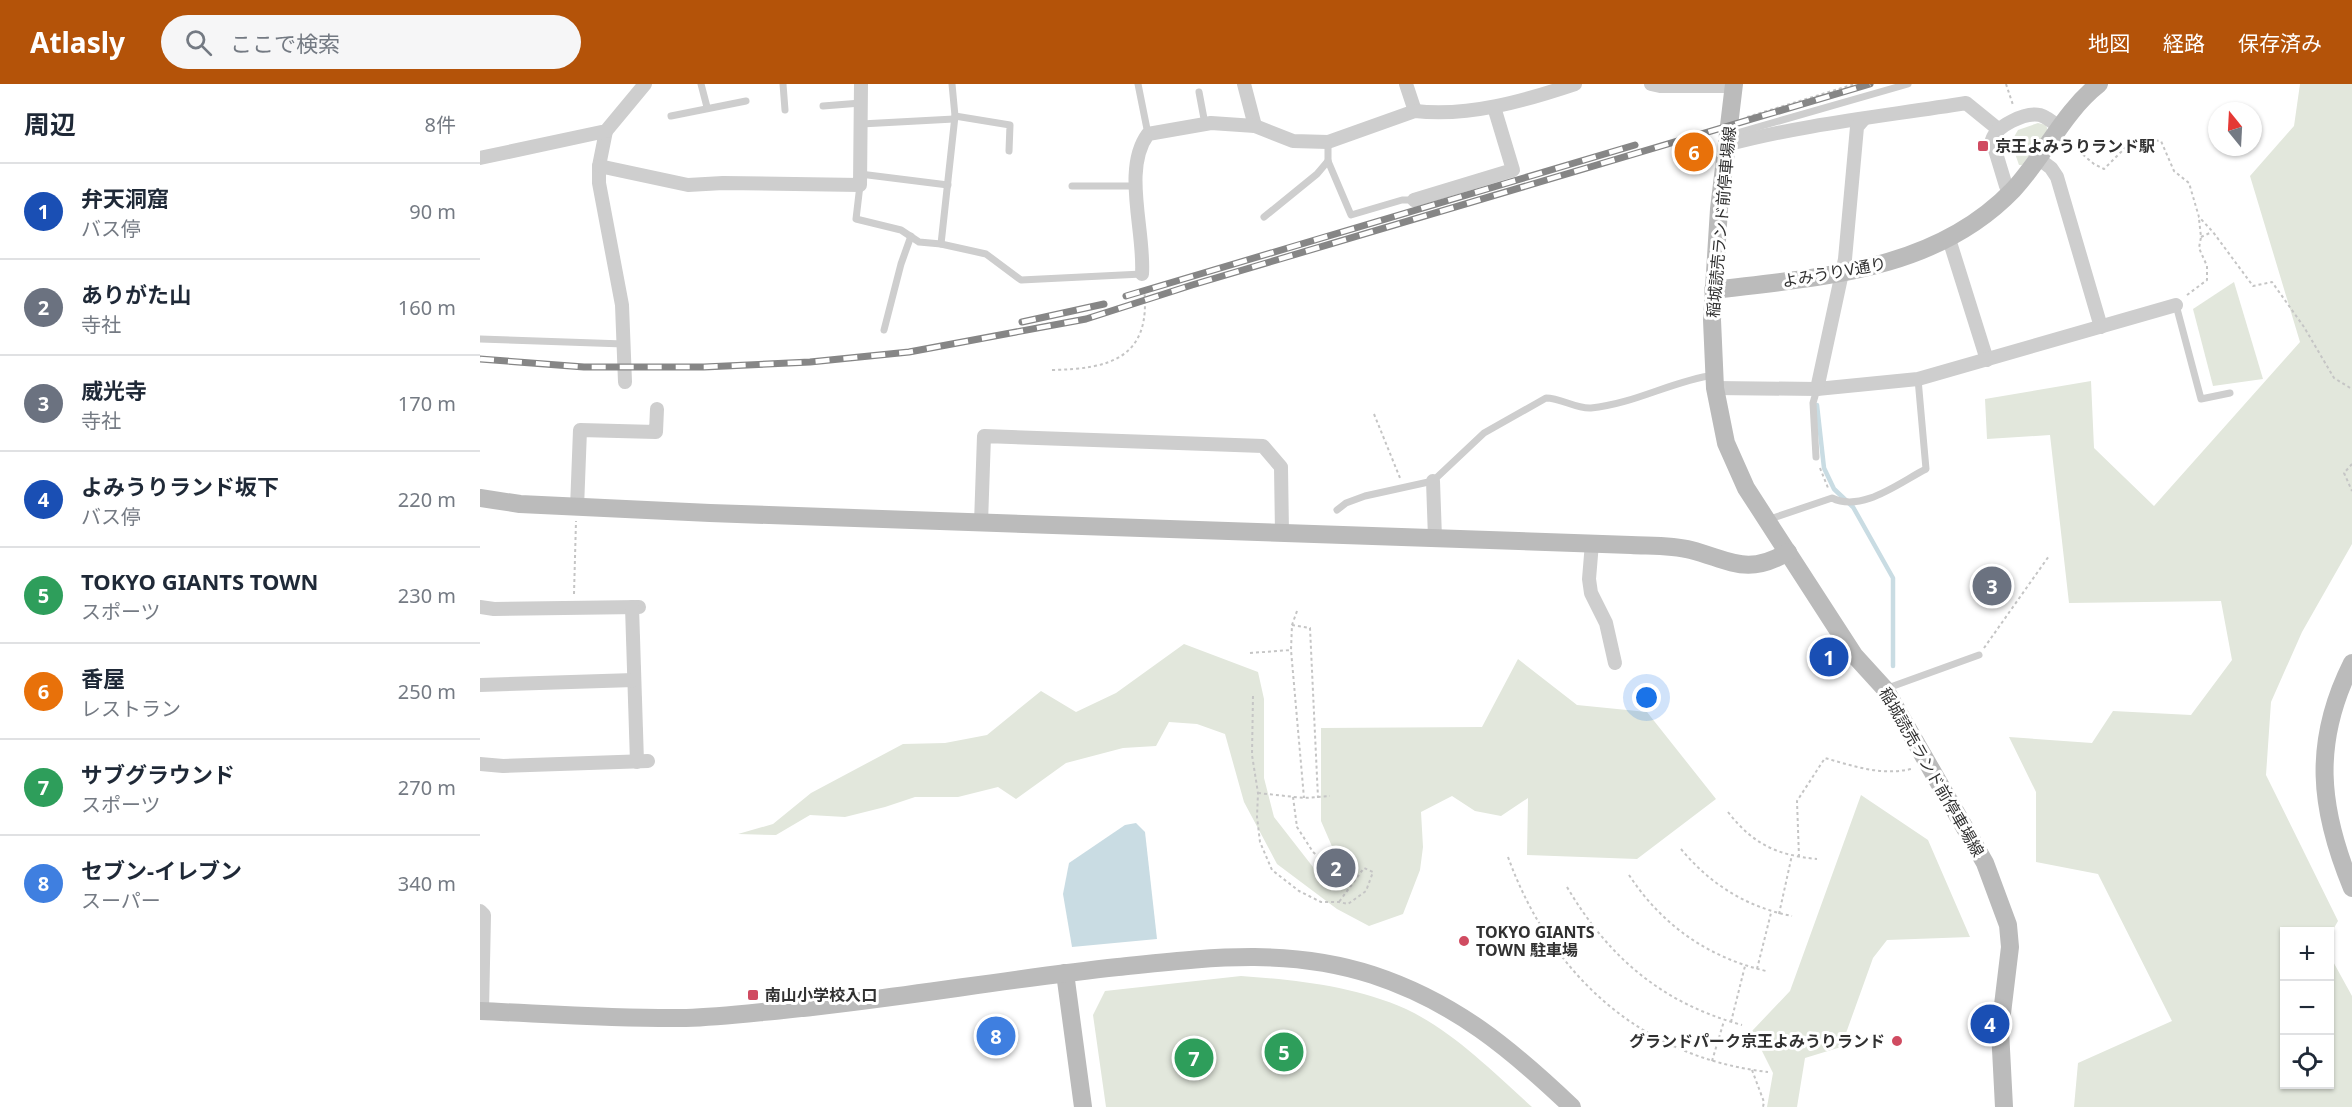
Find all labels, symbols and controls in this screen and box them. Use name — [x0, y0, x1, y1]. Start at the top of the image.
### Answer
search box — [161, 15, 581, 69]
text: Atlasly — [30, 23, 125, 61]
icon: search — [182, 26, 215, 59]
text: ここで検索 — [230, 28, 340, 58]
text: 地図 — [2088, 29, 2130, 57]
text: 経路 — [2163, 29, 2205, 57]
text: 保存済み — [2238, 29, 2322, 57]
north arrow — [2208, 102, 2262, 156]
text: 周辺 — [24, 106, 76, 142]
text: 8件 — [425, 111, 456, 138]
street label: 稲城読売ランド前停車場線 — [1702, 125, 1740, 319]
pin: 6 — [1674, 130, 1714, 174]
place label: 京王よみうりランド駅 — [1995, 135, 2155, 157]
marker: 京王よみうりランド駅 — [1976, 139, 1990, 153]
text: 弁天洞窟 — [81, 183, 169, 213]
text: 1 — [38, 198, 49, 225]
text: 90 m — [409, 198, 456, 225]
text: バス停 — [81, 215, 141, 242]
street label: よみうりV通り — [1780, 252, 1888, 292]
text: ありがた山 — [81, 279, 191, 309]
text: 2 — [38, 294, 49, 321]
text: 160 m — [398, 294, 456, 321]
text: 寺社 — [81, 311, 121, 338]
text: 威光寺 — [81, 375, 147, 405]
text: 3 — [38, 390, 49, 417]
text: 170 m — [398, 390, 456, 417]
text: 寺社 — [81, 407, 121, 434]
text: よみうりランド坂下 — [81, 471, 279, 501]
text: 4 — [38, 486, 49, 513]
text: 220 m — [398, 486, 456, 513]
text: バス停 — [81, 503, 141, 530]
pin: 3 — [1972, 564, 2012, 608]
text: TOKYO GIANTS TOWN — [81, 566, 318, 596]
text: 5 — [38, 582, 49, 609]
text: 230 m — [398, 582, 456, 609]
text: スポーツ — [81, 598, 161, 625]
pin: 1 — [1810, 634, 1848, 680]
text: 香屋 — [81, 663, 125, 693]
text: 6 — [38, 678, 49, 705]
text: 250 m — [398, 678, 456, 705]
your location — [1632, 683, 1661, 712]
street label: 稲城読売ランド前停車場線 — [1874, 683, 1990, 861]
text: レストラン — [81, 695, 181, 722]
text: サブグラウンド — [81, 759, 235, 789]
text: 7 — [38, 774, 49, 801]
text: 270 m — [398, 774, 456, 801]
text: スポーツ — [81, 791, 161, 818]
pin: 2 — [1316, 846, 1356, 890]
text: セブン-イレブン — [81, 855, 242, 885]
text: 8 — [38, 870, 49, 897]
text: 340 m — [398, 870, 456, 897]
text: スーパー — [81, 887, 161, 914]
place label: TOKYO GIANTS TOWN 駐車場 — [1476, 921, 1595, 961]
map controls — [2280, 927, 2334, 1089]
button: + — [2280, 927, 2334, 981]
marker: TOKYO GIANTS TOWN 駐車場 — [1457, 934, 1471, 948]
button: − — [2280, 981, 2334, 1035]
place label: 南山小学校入口 — [765, 984, 877, 1006]
marker: 南山小学校入口 — [746, 988, 760, 1002]
pin: 4 — [1970, 1002, 2010, 1046]
pin: 8 — [976, 1014, 1016, 1058]
pin: 5 — [1264, 1030, 1304, 1074]
place label: グランドパーク京王よみうりランド — [1629, 1030, 1885, 1052]
marker: グランドパーク京王よみうりランド — [1890, 1034, 1904, 1048]
button: locate — [2280, 1035, 2334, 1089]
pin: 7 — [1174, 1036, 1214, 1080]

